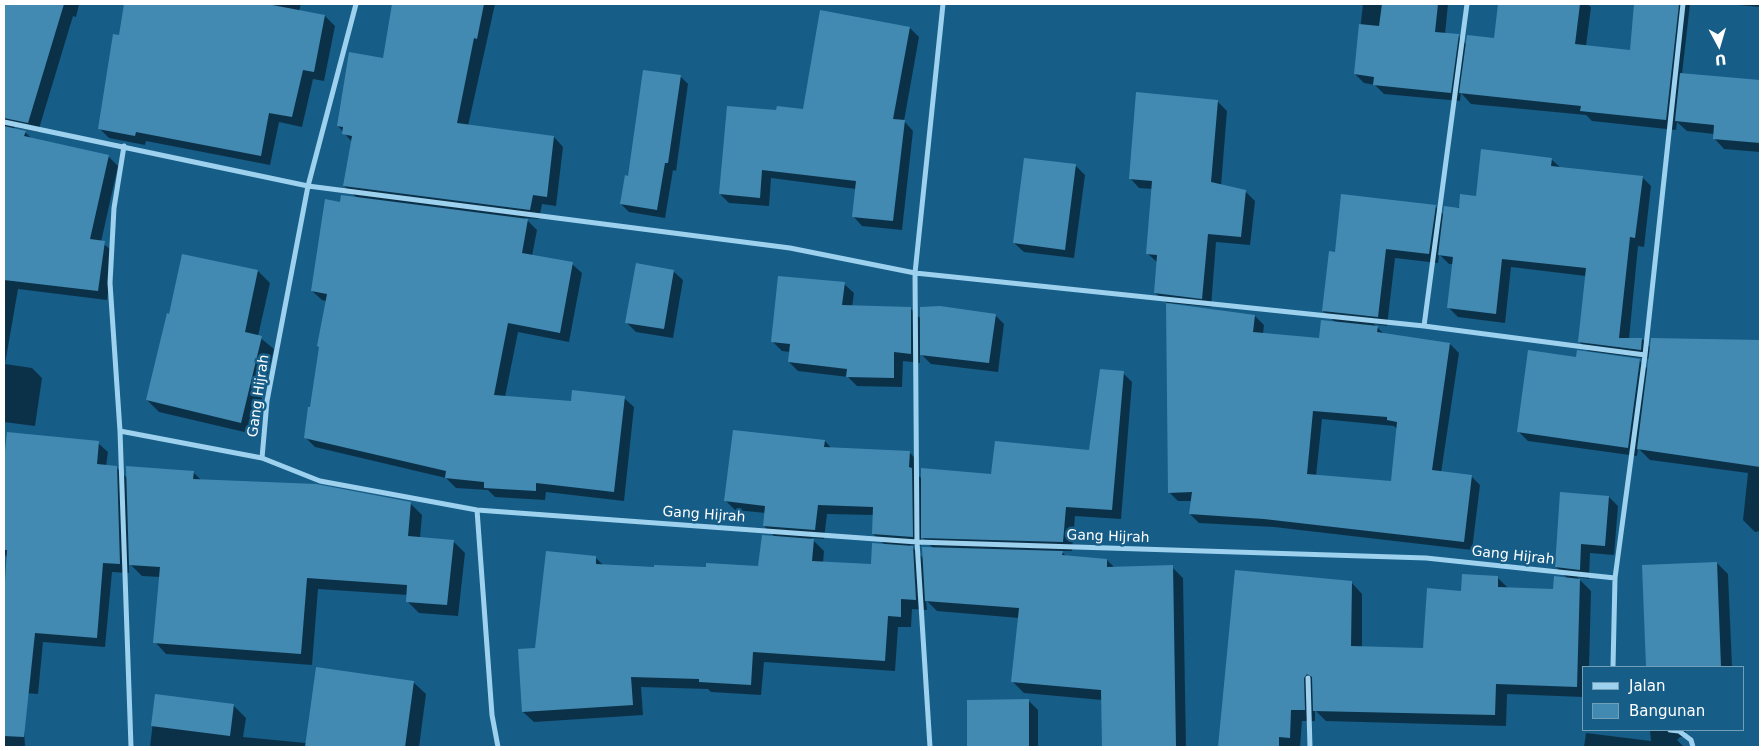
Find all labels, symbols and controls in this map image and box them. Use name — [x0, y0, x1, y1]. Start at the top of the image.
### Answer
north arrow — [1694, 20, 1744, 70]
text: U — [1714, 51, 1727, 68]
street label: Gang Hijrah — [245, 354, 273, 438]
street label: Gang Hijrah — [662, 504, 746, 526]
street label: Gang Hijrah — [1066, 527, 1150, 547]
street label: Gang Hijrah — [1471, 543, 1555, 569]
legend — [1582, 666, 1744, 731]
text: Jalan — [1629, 677, 1665, 695]
text: Bangunan — [1629, 702, 1705, 720]

